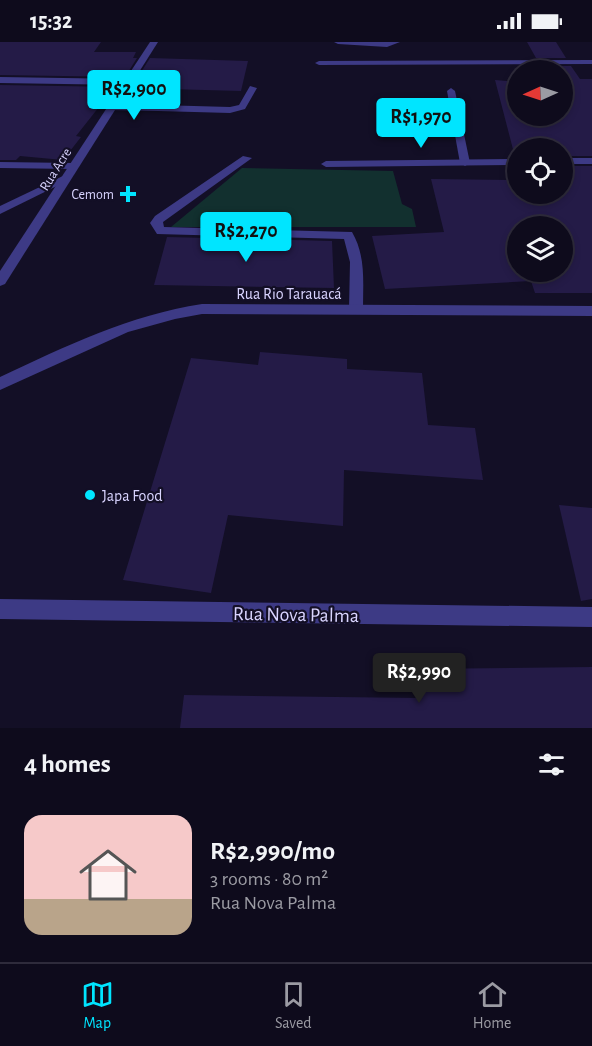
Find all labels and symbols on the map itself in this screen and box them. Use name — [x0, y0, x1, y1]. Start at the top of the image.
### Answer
north arrow — [507, 60, 573, 126]
pin: R$2,900 — [79, 70, 189, 121]
pin: R$1,970 — [366, 98, 476, 149]
street label: Rua Acre — [37, 146, 74, 193]
marker: Cemom — [119, 185, 137, 203]
place label: Cemom — [71, 188, 114, 202]
pin: R$2,270 — [191, 212, 301, 263]
street label: Rua Rio Tarauacá — [236, 286, 342, 302]
marker: Japa Food — [83, 488, 97, 502]
place label: Japa Food — [102, 488, 163, 504]
street label: Rua Nova Palma — [233, 604, 359, 626]
pin: R$2,990 — [364, 653, 474, 704]

